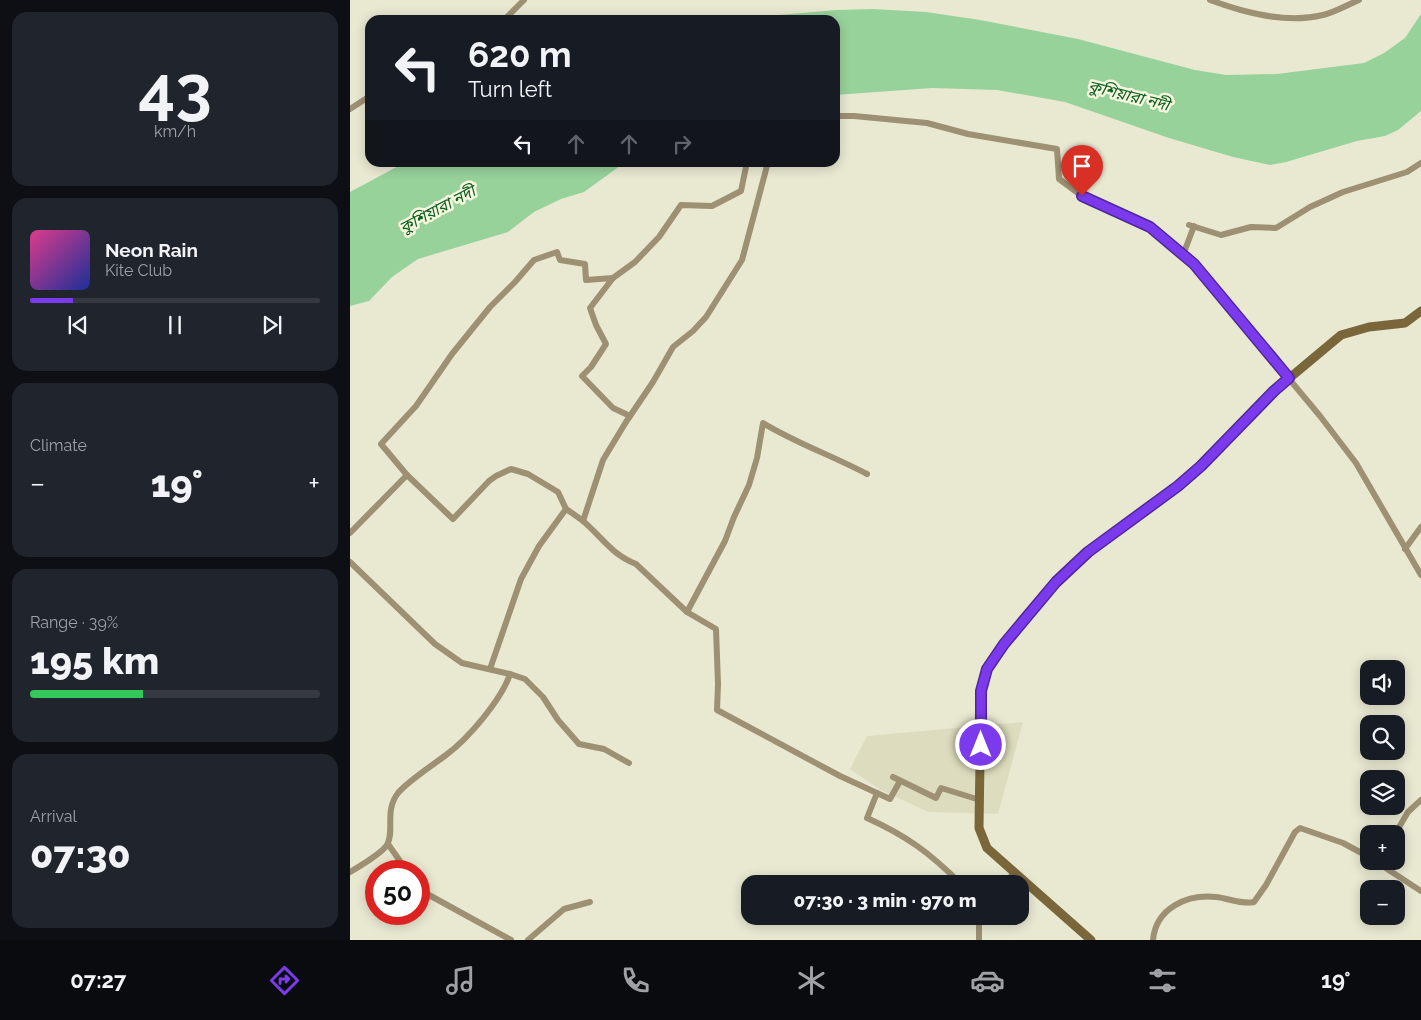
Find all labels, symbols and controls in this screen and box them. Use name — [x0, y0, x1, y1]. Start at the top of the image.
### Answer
text: 620 m — [468, 34, 571, 75]
icon: left — [385, 35, 450, 100]
text: 43 — [138, 51, 212, 127]
text: Turn left — [468, 76, 552, 102]
water label: কুশিয়ারা নদী — [1086, 76, 1174, 115]
text: km/h — [154, 122, 196, 141]
icon: left — [509, 130, 537, 158]
icon: ahead — [562, 130, 590, 158]
icon: ahead — [615, 130, 643, 158]
icon: right — [668, 130, 696, 158]
pin — [1061, 145, 1103, 196]
icon: arrive — [1068, 152, 1096, 180]
water label: কুশিয়ারা নদী — [396, 180, 481, 237]
text: Neon Rain — [105, 239, 198, 261]
text: Kite Club — [105, 261, 172, 280]
icon: previous — [64, 311, 92, 339]
icon: pause — [161, 311, 189, 339]
icon: next — [258, 311, 286, 339]
text: Climate — [30, 436, 87, 455]
text: 19° — [151, 461, 203, 506]
text: − — [30, 467, 45, 500]
text: + — [308, 467, 320, 500]
text: Range · 39% — [30, 613, 118, 632]
text: 195 km — [30, 638, 159, 683]
map controls — [1360, 660, 1405, 925]
button: sound — [1360, 660, 1405, 705]
button: search — [1360, 715, 1405, 760]
position arrow — [954, 718, 1006, 770]
button: layers — [1360, 770, 1405, 815]
text: Arrival — [30, 807, 77, 826]
button: + — [1360, 825, 1405, 870]
text: 07:30 — [30, 832, 131, 877]
speed limit sign: 50 — [365, 860, 430, 925]
button: − — [1360, 880, 1405, 925]
text: 07:30 · 3 min · 970 m — [794, 889, 976, 911]
icon: directions — [267, 963, 302, 998]
icon: music — [443, 963, 478, 998]
icon: phone — [618, 963, 653, 998]
icon: climate — [794, 963, 829, 998]
icon: car — [970, 963, 1005, 998]
icon: filters — [1145, 963, 1180, 998]
text: 07:27 — [70, 967, 126, 993]
text: 19° — [1321, 967, 1351, 993]

